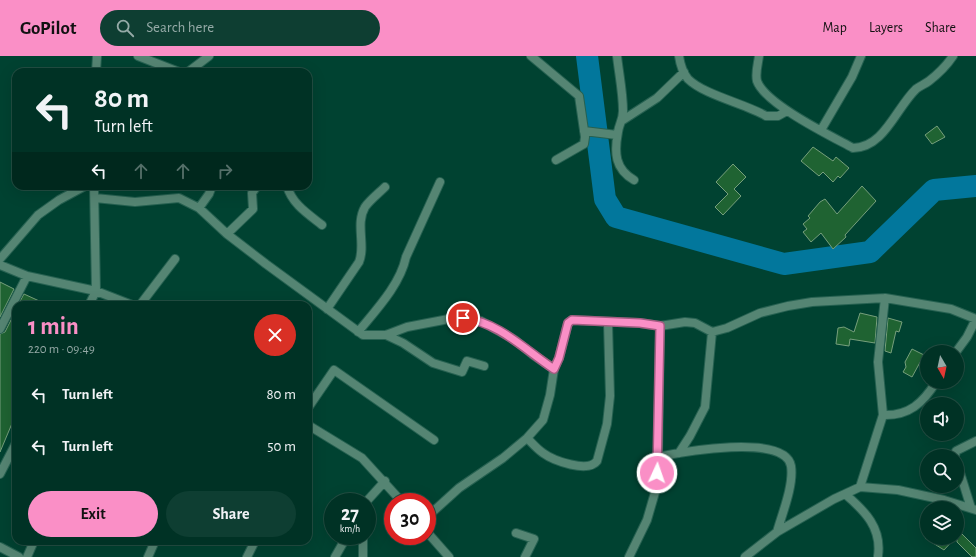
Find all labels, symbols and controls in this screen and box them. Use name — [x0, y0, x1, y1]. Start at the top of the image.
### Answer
search box — [100, 10, 380, 46]
icon: search — [114, 17, 136, 39]
text: GoPilot — [20, 19, 76, 38]
text: Search here — [146, 20, 214, 35]
text: Map — [822, 21, 847, 35]
text: Layers — [869, 21, 903, 35]
text: Share — [925, 21, 956, 35]
icon: left — [28, 84, 80, 136]
text: 80 m — [94, 85, 149, 113]
text: Turn left — [94, 118, 153, 136]
icon: left — [88, 160, 110, 182]
icon: ahead — [130, 160, 152, 182]
icon: ahead — [172, 160, 194, 182]
icon: right — [214, 160, 236, 182]
pin — [446, 301, 480, 335]
icon: arrive — [452, 307, 474, 329]
button: close — [254, 314, 296, 356]
text: 1 min — [28, 315, 79, 339]
text: 220 m · 09:49 — [28, 343, 95, 356]
north arrow — [920, 345, 964, 389]
map controls — [920, 345, 964, 545]
icon: left — [28, 384, 50, 406]
text: Turn left — [62, 387, 113, 402]
text: 80 m — [266, 387, 296, 402]
button: sound — [920, 397, 964, 441]
icon: left — [28, 436, 50, 458]
text: Turn left — [62, 439, 113, 454]
text: 50 m — [267, 439, 296, 454]
button: search — [920, 449, 964, 493]
position arrow — [636, 452, 678, 494]
button: Exit — [28, 491, 158, 537]
button: Share — [166, 491, 296, 537]
speed limit sign: 30 — [384, 493, 436, 545]
button: layers — [920, 501, 964, 545]
text: 27 — [341, 504, 359, 524]
text: km/h — [340, 524, 360, 534]

